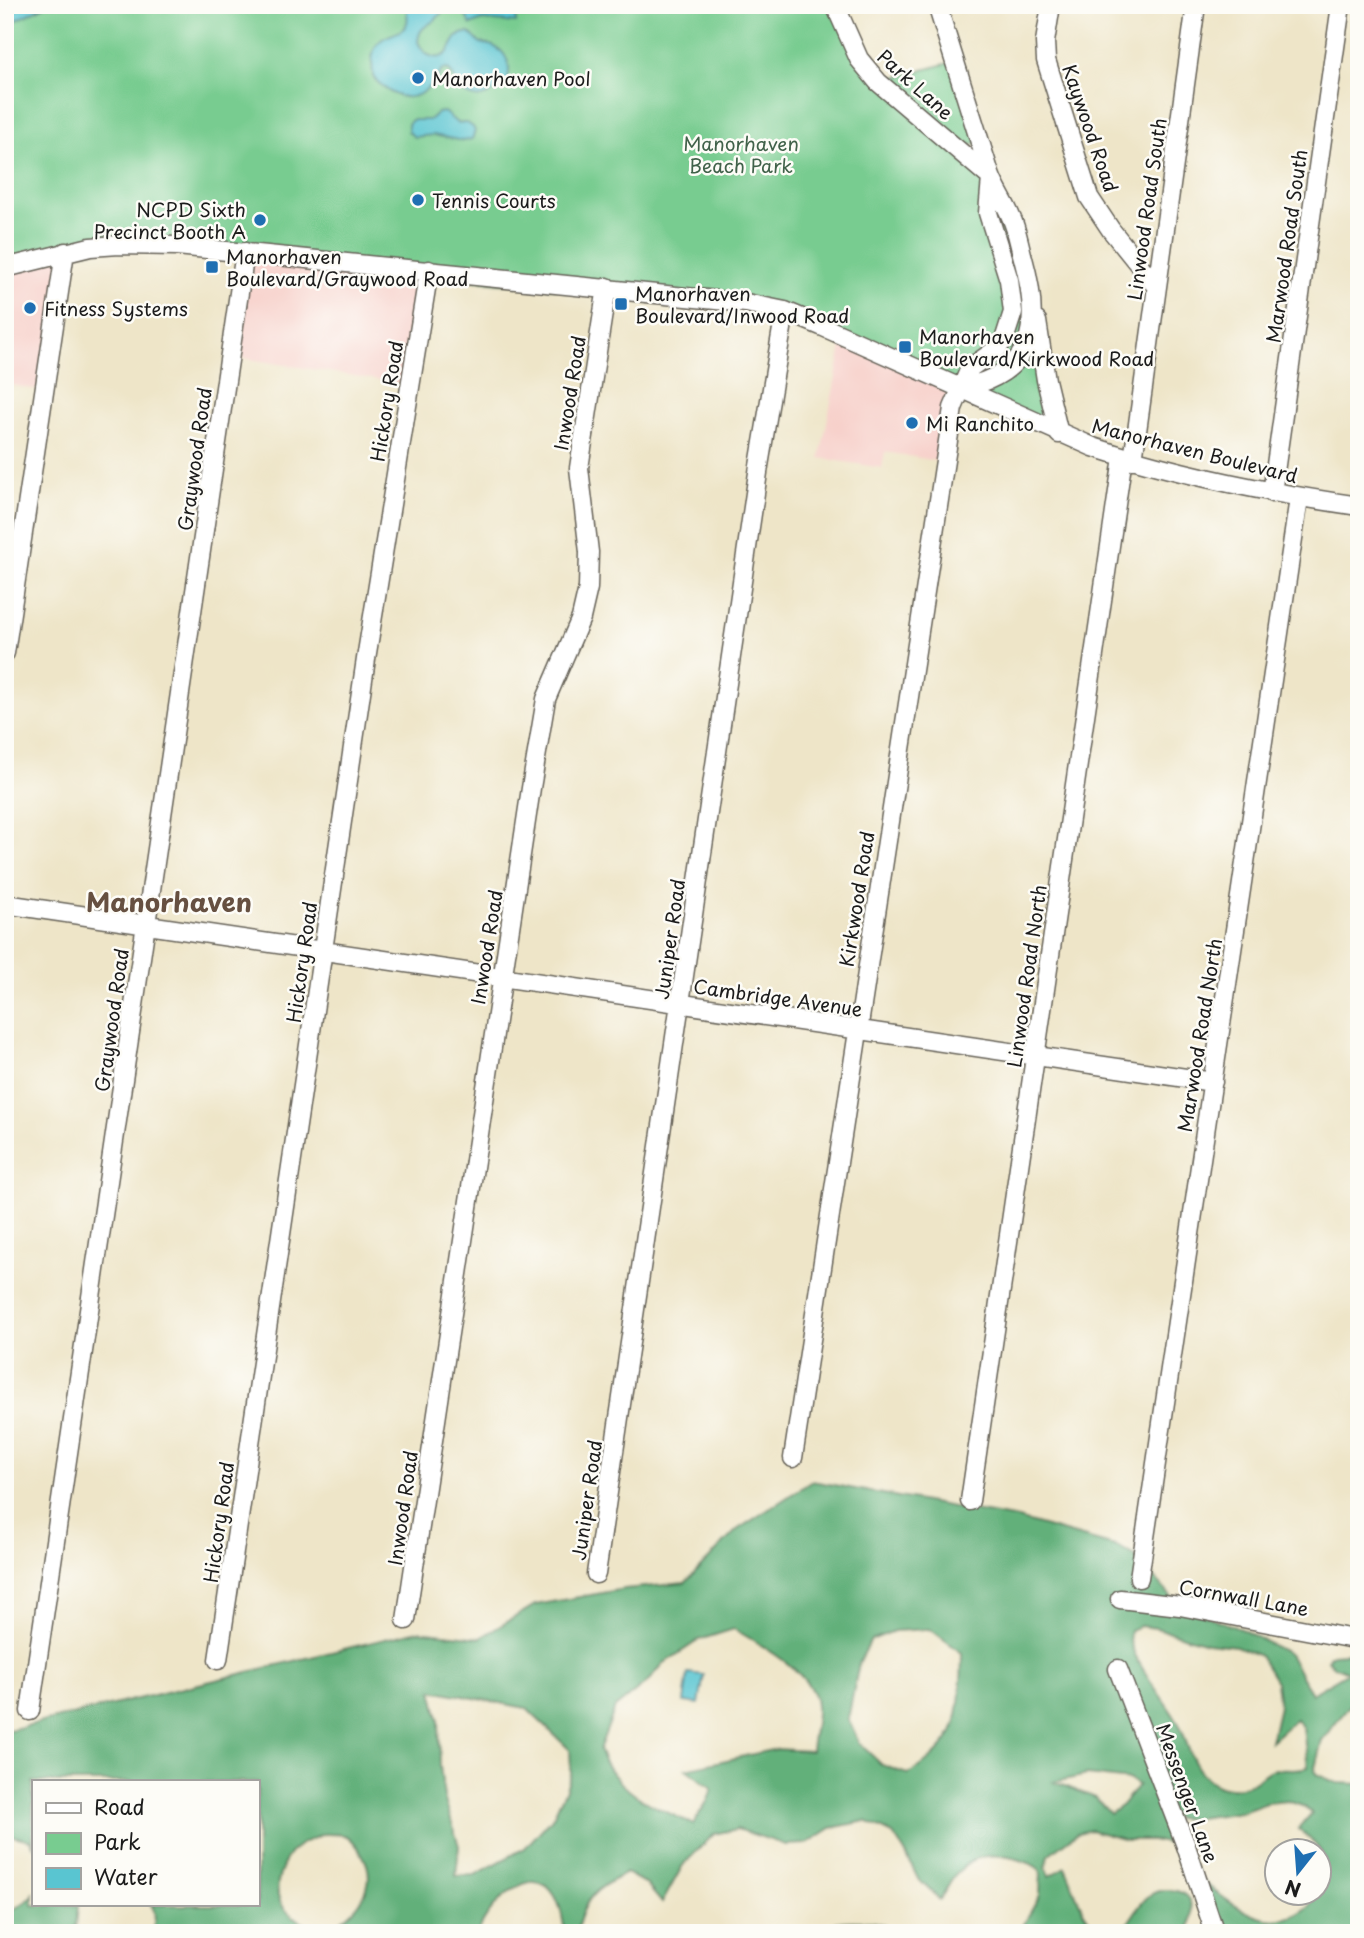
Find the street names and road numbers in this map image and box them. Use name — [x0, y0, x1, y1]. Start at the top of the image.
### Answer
street label: Park Lane — [872, 42, 960, 126]
street label: Kaywood Road — [1056, 60, 1126, 196]
street label: Linwood Road South — [1119, 116, 1173, 302]
street label: Marwood Road South — [1259, 147, 1313, 345]
street label: Inwood Road — [546, 334, 592, 452]
street label: Hickory Road — [363, 339, 409, 463]
street label: Graywood Road — [170, 385, 218, 533]
street label: Manorhaven Boulevard — [1089, 411, 1301, 489]
street label: Kirkwood Road — [831, 829, 881, 969]
street label: Juniper Road — [647, 877, 691, 1001]
street label: Linwood Road North — [999, 883, 1053, 1069]
street label: Inwood Road — [463, 888, 509, 1006]
street label: Hickory Road — [279, 900, 323, 1024]
street label: Marwood Road North — [1170, 936, 1228, 1134]
street label: Graywood Road — [87, 946, 135, 1094]
street label: Cambridge Avenue — [692, 971, 864, 1023]
street label: Juniper Road — [564, 1438, 608, 1562]
street label: Inwood Road — [380, 1449, 424, 1567]
street label: Hickory Road — [196, 1460, 240, 1584]
street label: Cornwall Lane — [1177, 1572, 1311, 1622]
street label: Messenger Lane — [1150, 1719, 1226, 1867]

